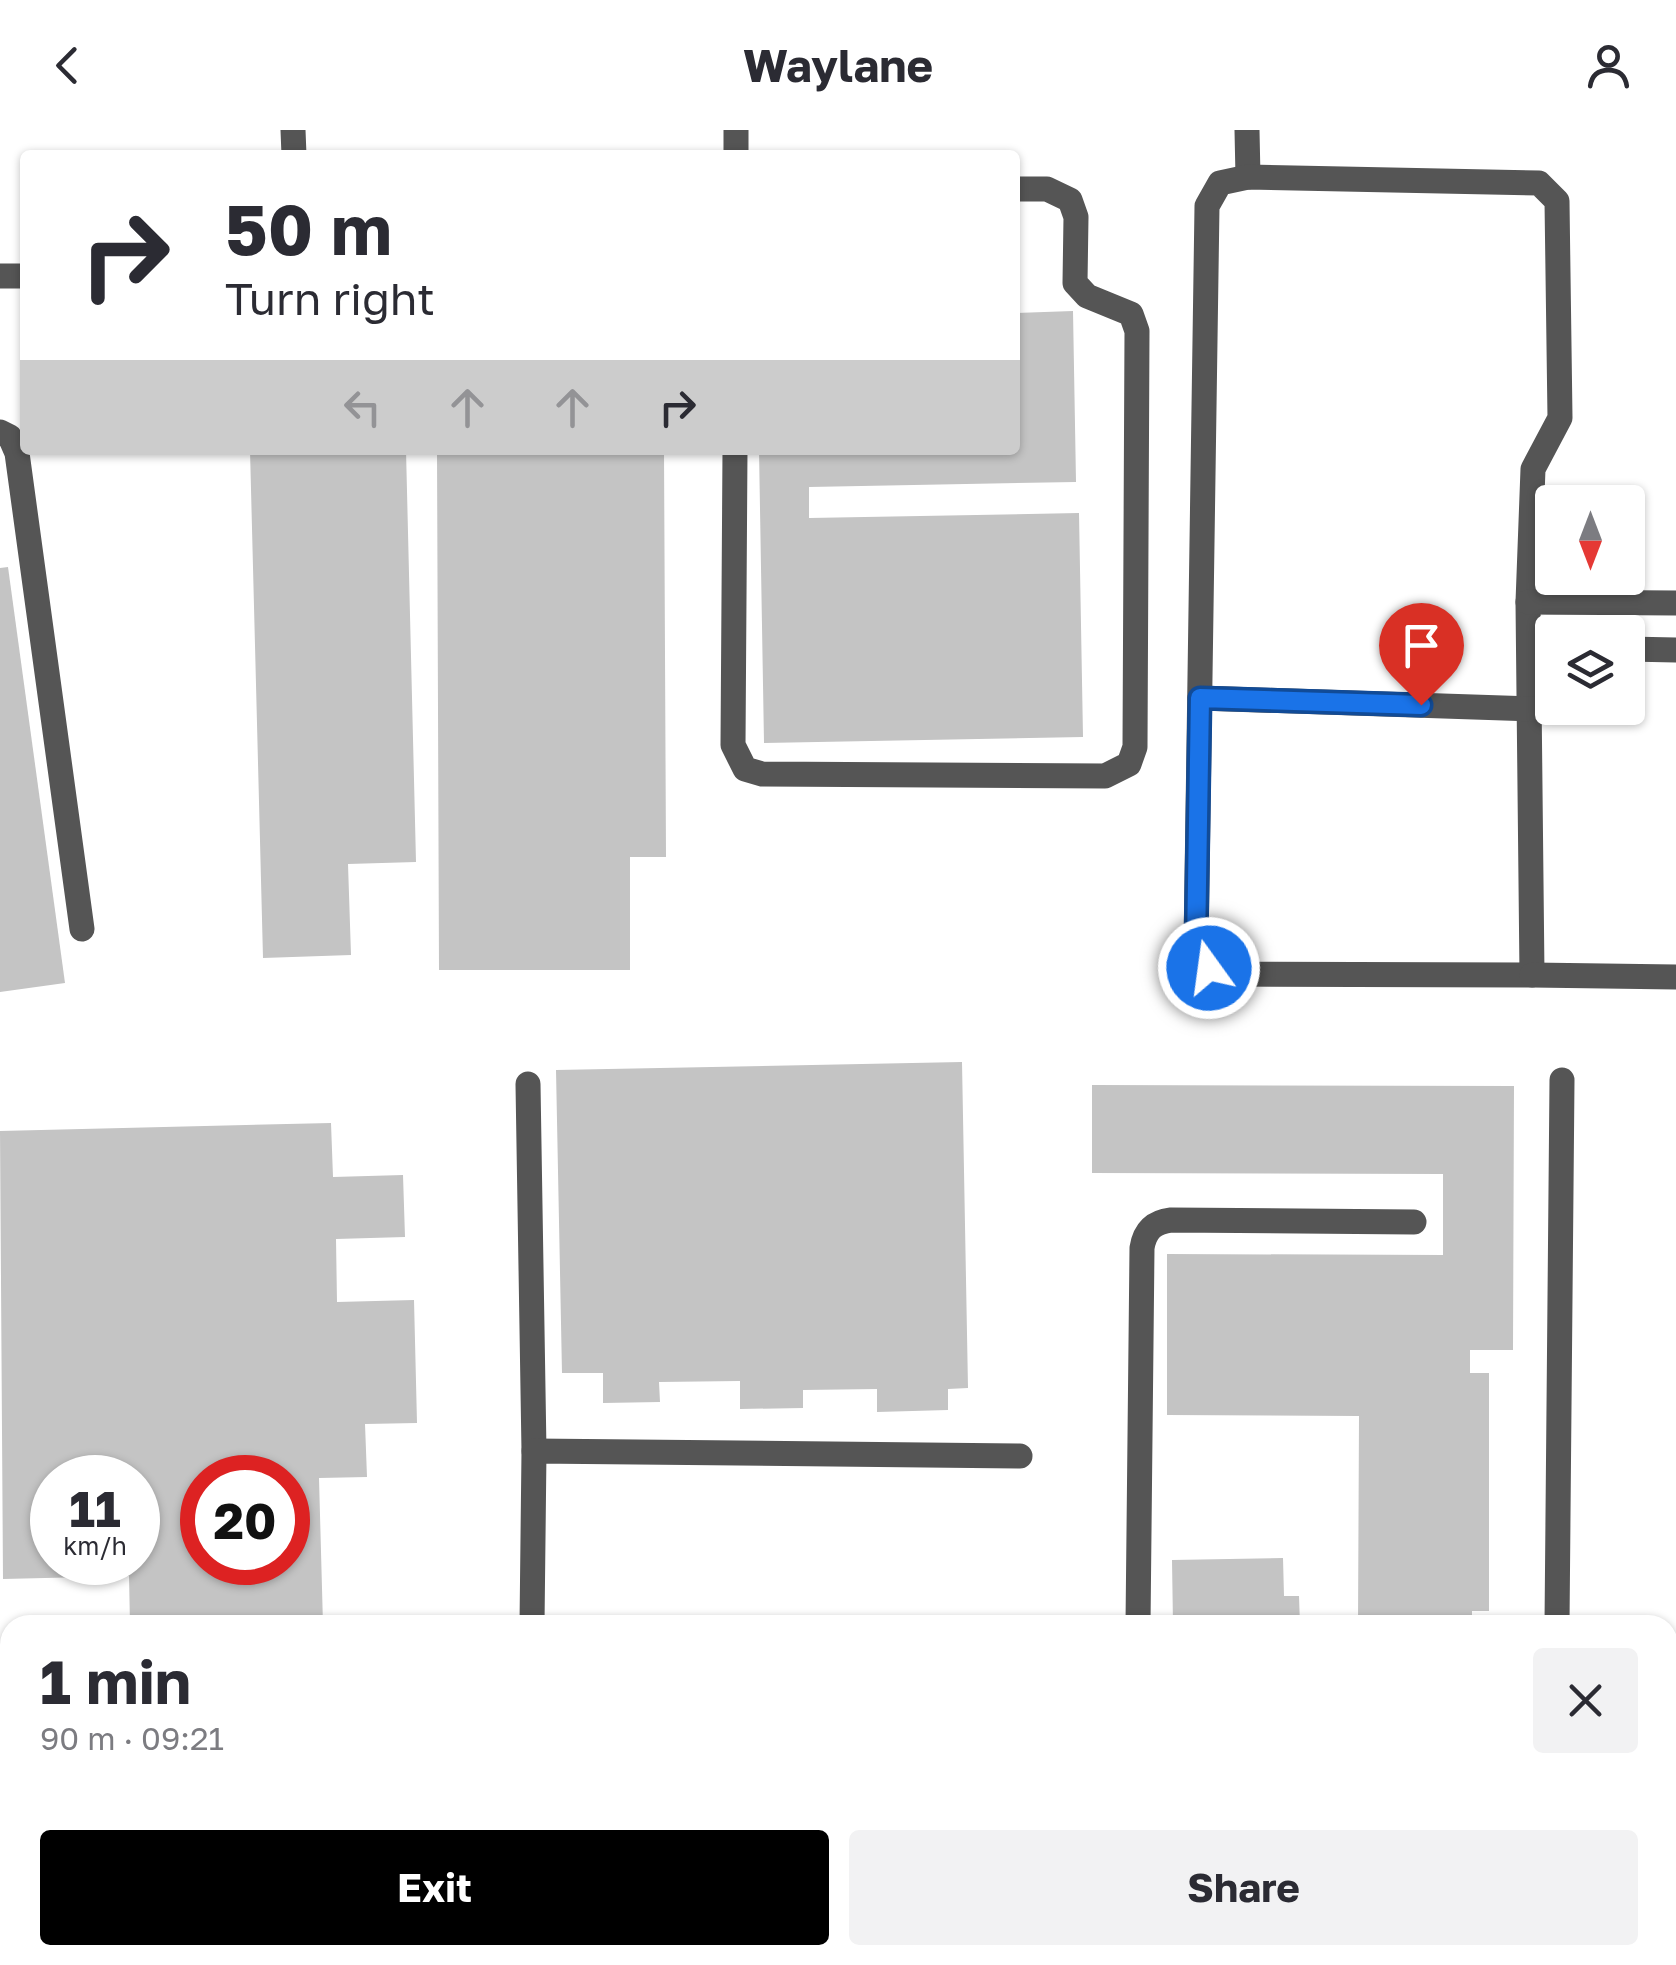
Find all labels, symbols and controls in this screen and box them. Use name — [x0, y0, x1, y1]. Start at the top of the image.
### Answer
icon: back — [40, 38, 95, 93]
text: Waylane — [743, 38, 933, 92]
icon: person — [1581, 38, 1636, 93]
text: 50 m — [225, 186, 392, 270]
icon: right — [60, 190, 190, 320]
text: Turn right — [225, 271, 435, 325]
icon: left — [335, 380, 390, 435]
icon: ahead — [440, 380, 495, 435]
icon: ahead — [545, 380, 600, 435]
icon: right — [650, 380, 705, 435]
north arrow — [1535, 485, 1645, 595]
map controls — [1535, 485, 1645, 725]
pin — [1379, 603, 1464, 706]
button: layers — [1535, 615, 1645, 725]
icon: arrive — [1394, 618, 1449, 673]
position arrow — [1157, 916, 1261, 1020]
speed limit sign: 20 — [180, 1455, 310, 1585]
text: 11 — [69, 1478, 121, 1538]
text: km/h — [63, 1530, 127, 1561]
text: 1 min — [40, 1645, 191, 1717]
button: close — [1533, 1648, 1638, 1753]
text: 90 m · 09:21 — [40, 1719, 224, 1757]
button: Exit — [40, 1830, 829, 1945]
button: Share — [849, 1830, 1638, 1945]

